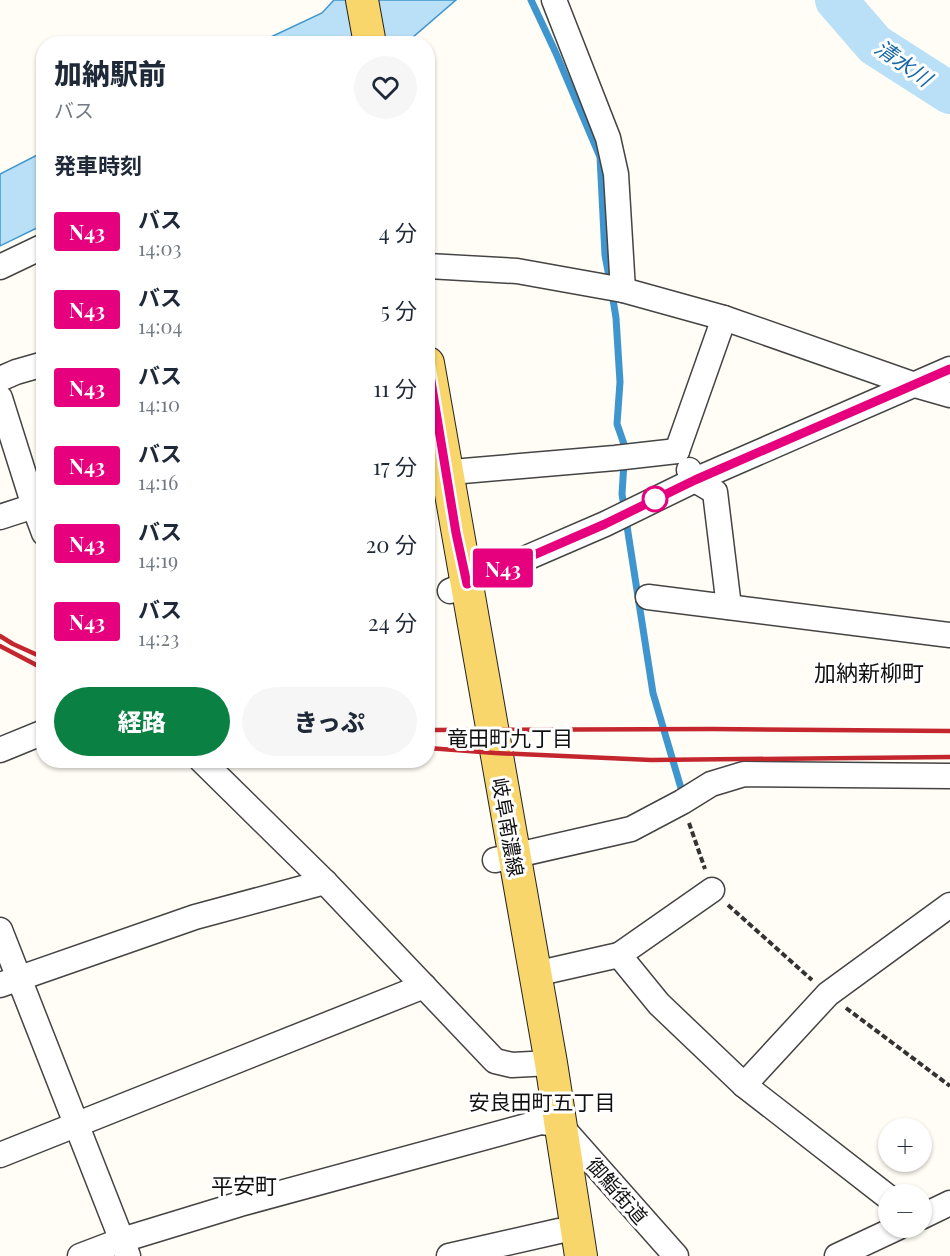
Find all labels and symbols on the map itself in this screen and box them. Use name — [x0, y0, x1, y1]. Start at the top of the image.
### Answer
water label: 清水川 — [870, 32, 939, 93]
unlabelled marker — [642, 486, 668, 512]
line badge: N43 — [468, 548, 538, 588]
district label: 加納新柳町 — [814, 657, 924, 687]
district label: 竜田町九丁目 — [447, 723, 573, 751]
street label: 岐阜南濃線 — [487, 775, 531, 879]
district label: 安良田町五丁目 — [469, 1087, 616, 1115]
street label: 御鮨街道 — [582, 1151, 654, 1229]
district label: 平安町 — [211, 1170, 277, 1200]

